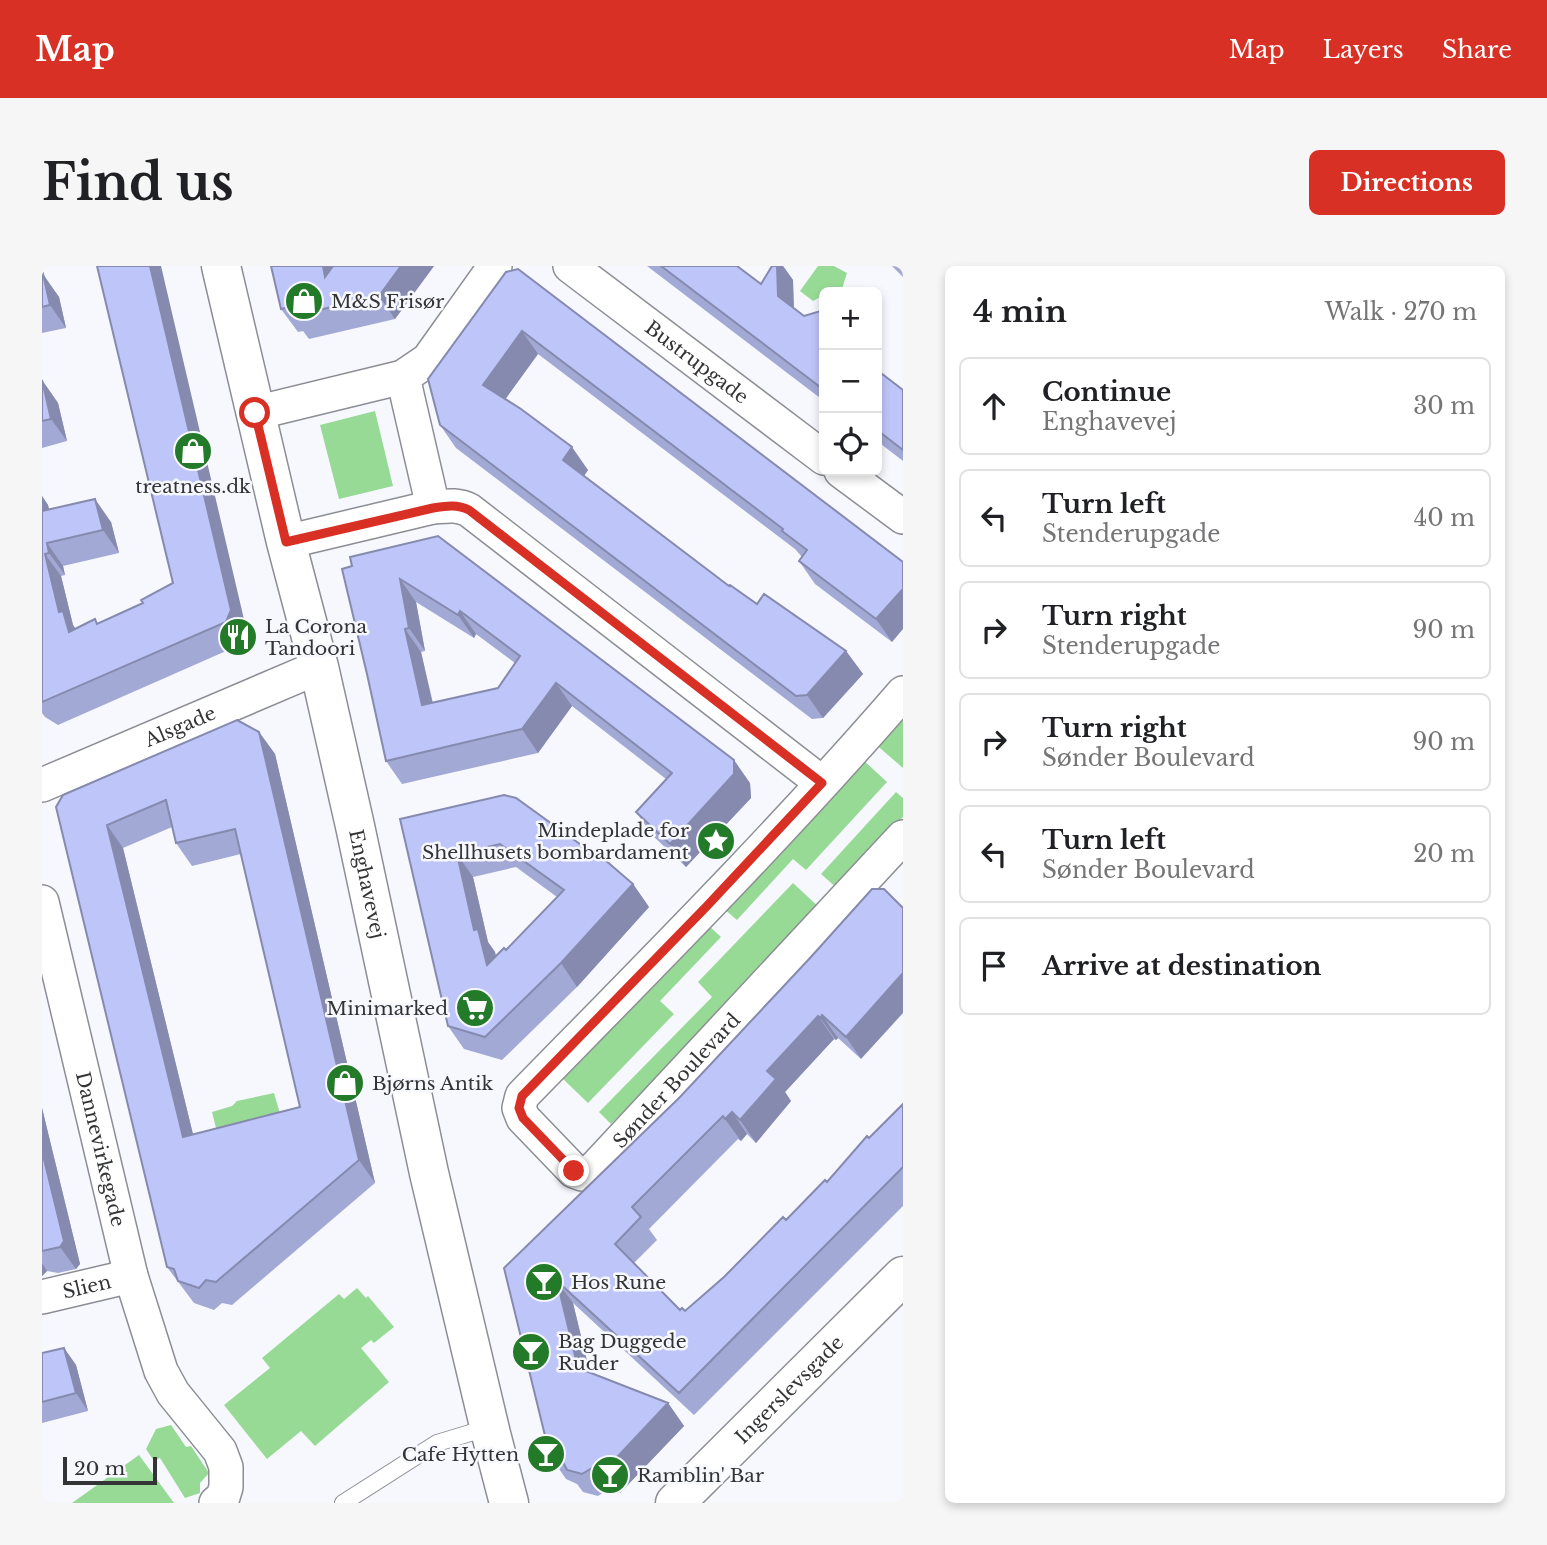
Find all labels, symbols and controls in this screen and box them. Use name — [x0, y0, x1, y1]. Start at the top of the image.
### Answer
text: Map — [35, 29, 115, 70]
text: Map — [1229, 35, 1285, 64]
text: Layers — [1323, 35, 1404, 64]
text: Share — [1442, 35, 1512, 64]
button: Directions — [1309, 150, 1505, 215]
text: Find us — [42, 152, 234, 213]
shop icon: M&S Frisør — [283, 280, 325, 322]
map controls — [819, 287, 882, 476]
button: + — [819, 287, 882, 350]
place label: M&S Frisør — [331, 290, 444, 313]
text: 4 min — [973, 293, 1067, 330]
text: Walk · 270 m — [1325, 298, 1477, 326]
street label: Bustrupgade — [640, 316, 753, 409]
button: − — [819, 350, 882, 413]
text: Continue — [1042, 376, 1171, 408]
icon: ahead — [975, 387, 1013, 425]
text: 30 m — [1413, 392, 1475, 420]
route start — [239, 397, 270, 428]
text: Enghavevej — [1042, 408, 1177, 436]
button: locate — [819, 413, 882, 476]
shop icon: treatness.dk — [172, 430, 214, 472]
place label: treatness.dk — [135, 475, 251, 498]
text: Turn left — [1042, 488, 1166, 520]
icon: left — [975, 499, 1013, 537]
text: 40 m — [1414, 504, 1475, 532]
text: Stenderupgade — [1042, 520, 1220, 548]
text: Turn right — [1042, 600, 1187, 632]
icon: right — [975, 611, 1013, 649]
place label: La Corona Tandoori — [265, 615, 368, 660]
restaurant icon: La Corona Tandoori — [217, 616, 259, 658]
text: 90 m — [1413, 616, 1475, 644]
text: Stenderupgade — [1042, 632, 1220, 660]
street label: Alsgade — [140, 701, 219, 752]
text: Turn right — [1042, 712, 1187, 744]
icon: right — [975, 723, 1013, 761]
text: 90 m — [1413, 728, 1475, 756]
text: Sønder Boulevard — [1042, 744, 1255, 772]
place label: Mindeplade for Shellhusets bombardament — [422, 819, 690, 864]
place icon: Mindeplade for Shellhusets bombardament — [695, 820, 737, 862]
text: Turn left — [1042, 824, 1166, 856]
street label: Enghavevej — [344, 827, 390, 941]
icon: left — [975, 835, 1013, 873]
text: 20 m — [1413, 840, 1475, 868]
text: Sønder Boulevard — [1042, 856, 1255, 884]
icon: arrive — [975, 947, 1013, 985]
text: Arrive at destination — [1042, 950, 1322, 982]
supermarket icon: Minimarked — [454, 987, 496, 1029]
place label: Minimarked — [327, 997, 448, 1020]
street label: Sønder Boulevard — [608, 1008, 745, 1153]
shop icon: Bjørns Antik — [324, 1062, 366, 1104]
street label: Dannevirkegade — [71, 1069, 130, 1229]
place label: Bjørns Antik — [372, 1072, 493, 1095]
route end — [558, 1155, 589, 1186]
bar icon: Hos Rune — [523, 1261, 565, 1303]
street label: Slien — [60, 1270, 113, 1304]
place label: Hos Rune — [571, 1271, 666, 1294]
place label: Bag Duggede Ruder — [558, 1330, 687, 1375]
bar icon: Bag Duggede Ruder — [510, 1331, 552, 1373]
street label: Ingerslevsgade — [731, 1331, 848, 1448]
bar icon: Cafe Hytten — [525, 1433, 567, 1475]
place label: Cafe Hytten — [402, 1443, 519, 1466]
scale bar — [63, 1454, 158, 1486]
bar icon: Ramblin' Bar — [589, 1454, 631, 1496]
text: 20 m — [74, 1457, 125, 1480]
place label: Ramblin' Bar — [637, 1464, 764, 1487]

